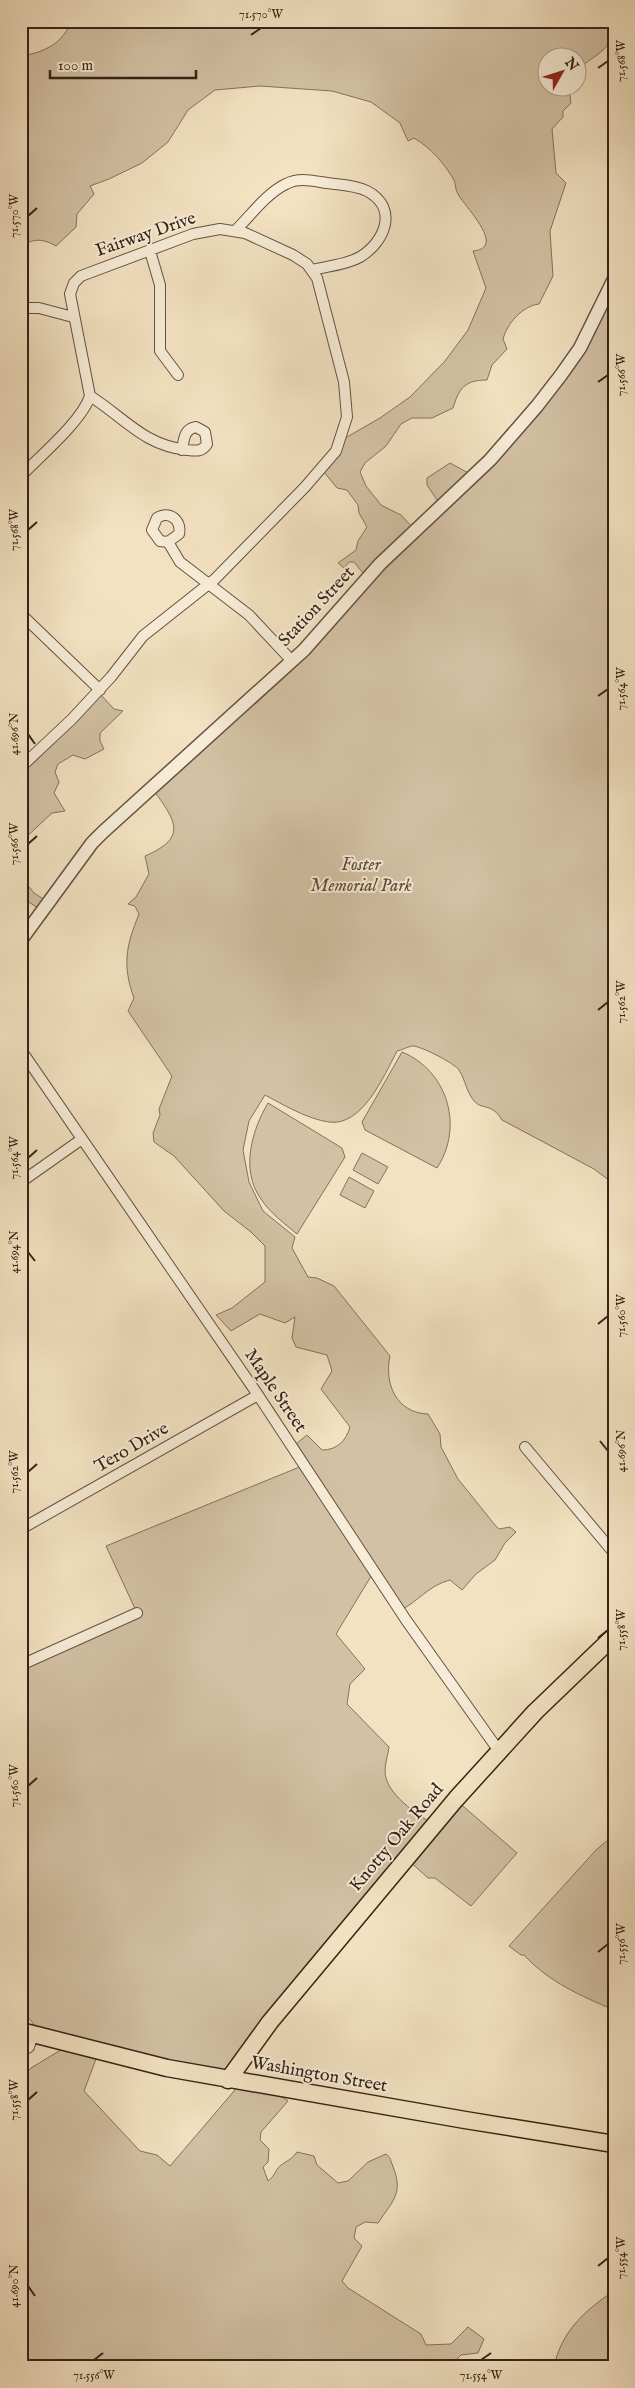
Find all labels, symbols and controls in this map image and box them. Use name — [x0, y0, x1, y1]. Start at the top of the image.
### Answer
text: 71.570°W — [239, 7, 283, 22]
text: 71.568°W — [614, 39, 629, 82]
scale bar — [50, 48, 196, 80]
north arrow — [538, 48, 588, 98]
text: N — [560, 53, 582, 75]
text: 100 m — [58, 56, 94, 75]
text: 71.570°W — [7, 194, 22, 238]
street label: Fairway Drive — [93, 207, 199, 263]
text: 71.566°W — [614, 353, 629, 396]
text: 71.568°W — [7, 508, 22, 551]
street label: Station Street — [274, 562, 360, 652]
text: 71.564°W — [614, 667, 629, 711]
text: 41.696°N — [7, 712, 22, 755]
text: 71.566°W — [7, 822, 22, 865]
park label: Foster Memorial Park — [310, 854, 412, 898]
text: 71.562°W — [614, 980, 629, 1023]
text: 71.564°W — [7, 1136, 22, 1180]
text: 41.694°N — [7, 1230, 22, 1274]
text: 71.560°W — [614, 1294, 629, 1338]
street label: Maple Street — [239, 1345, 311, 1437]
street label: Tero Drive — [91, 1418, 173, 1478]
text: 41.696°N — [614, 1429, 629, 1472]
text: 71.562°W — [7, 1450, 22, 1493]
text: 71.558°W — [614, 1609, 629, 1651]
text: 71.560°W — [7, 1764, 22, 1808]
street label: Knotty Oak Road — [345, 1779, 449, 1897]
text: 71.556°W — [614, 1923, 629, 1965]
street label: Washington Street — [249, 2052, 389, 2098]
text: 71.558°W — [7, 2079, 22, 2121]
text: 71.554°W — [614, 2236, 629, 2279]
text: 41.690°N — [7, 2264, 22, 2308]
text: 71.556°W — [73, 2368, 115, 2383]
text: 71.554°W — [460, 2368, 503, 2383]

